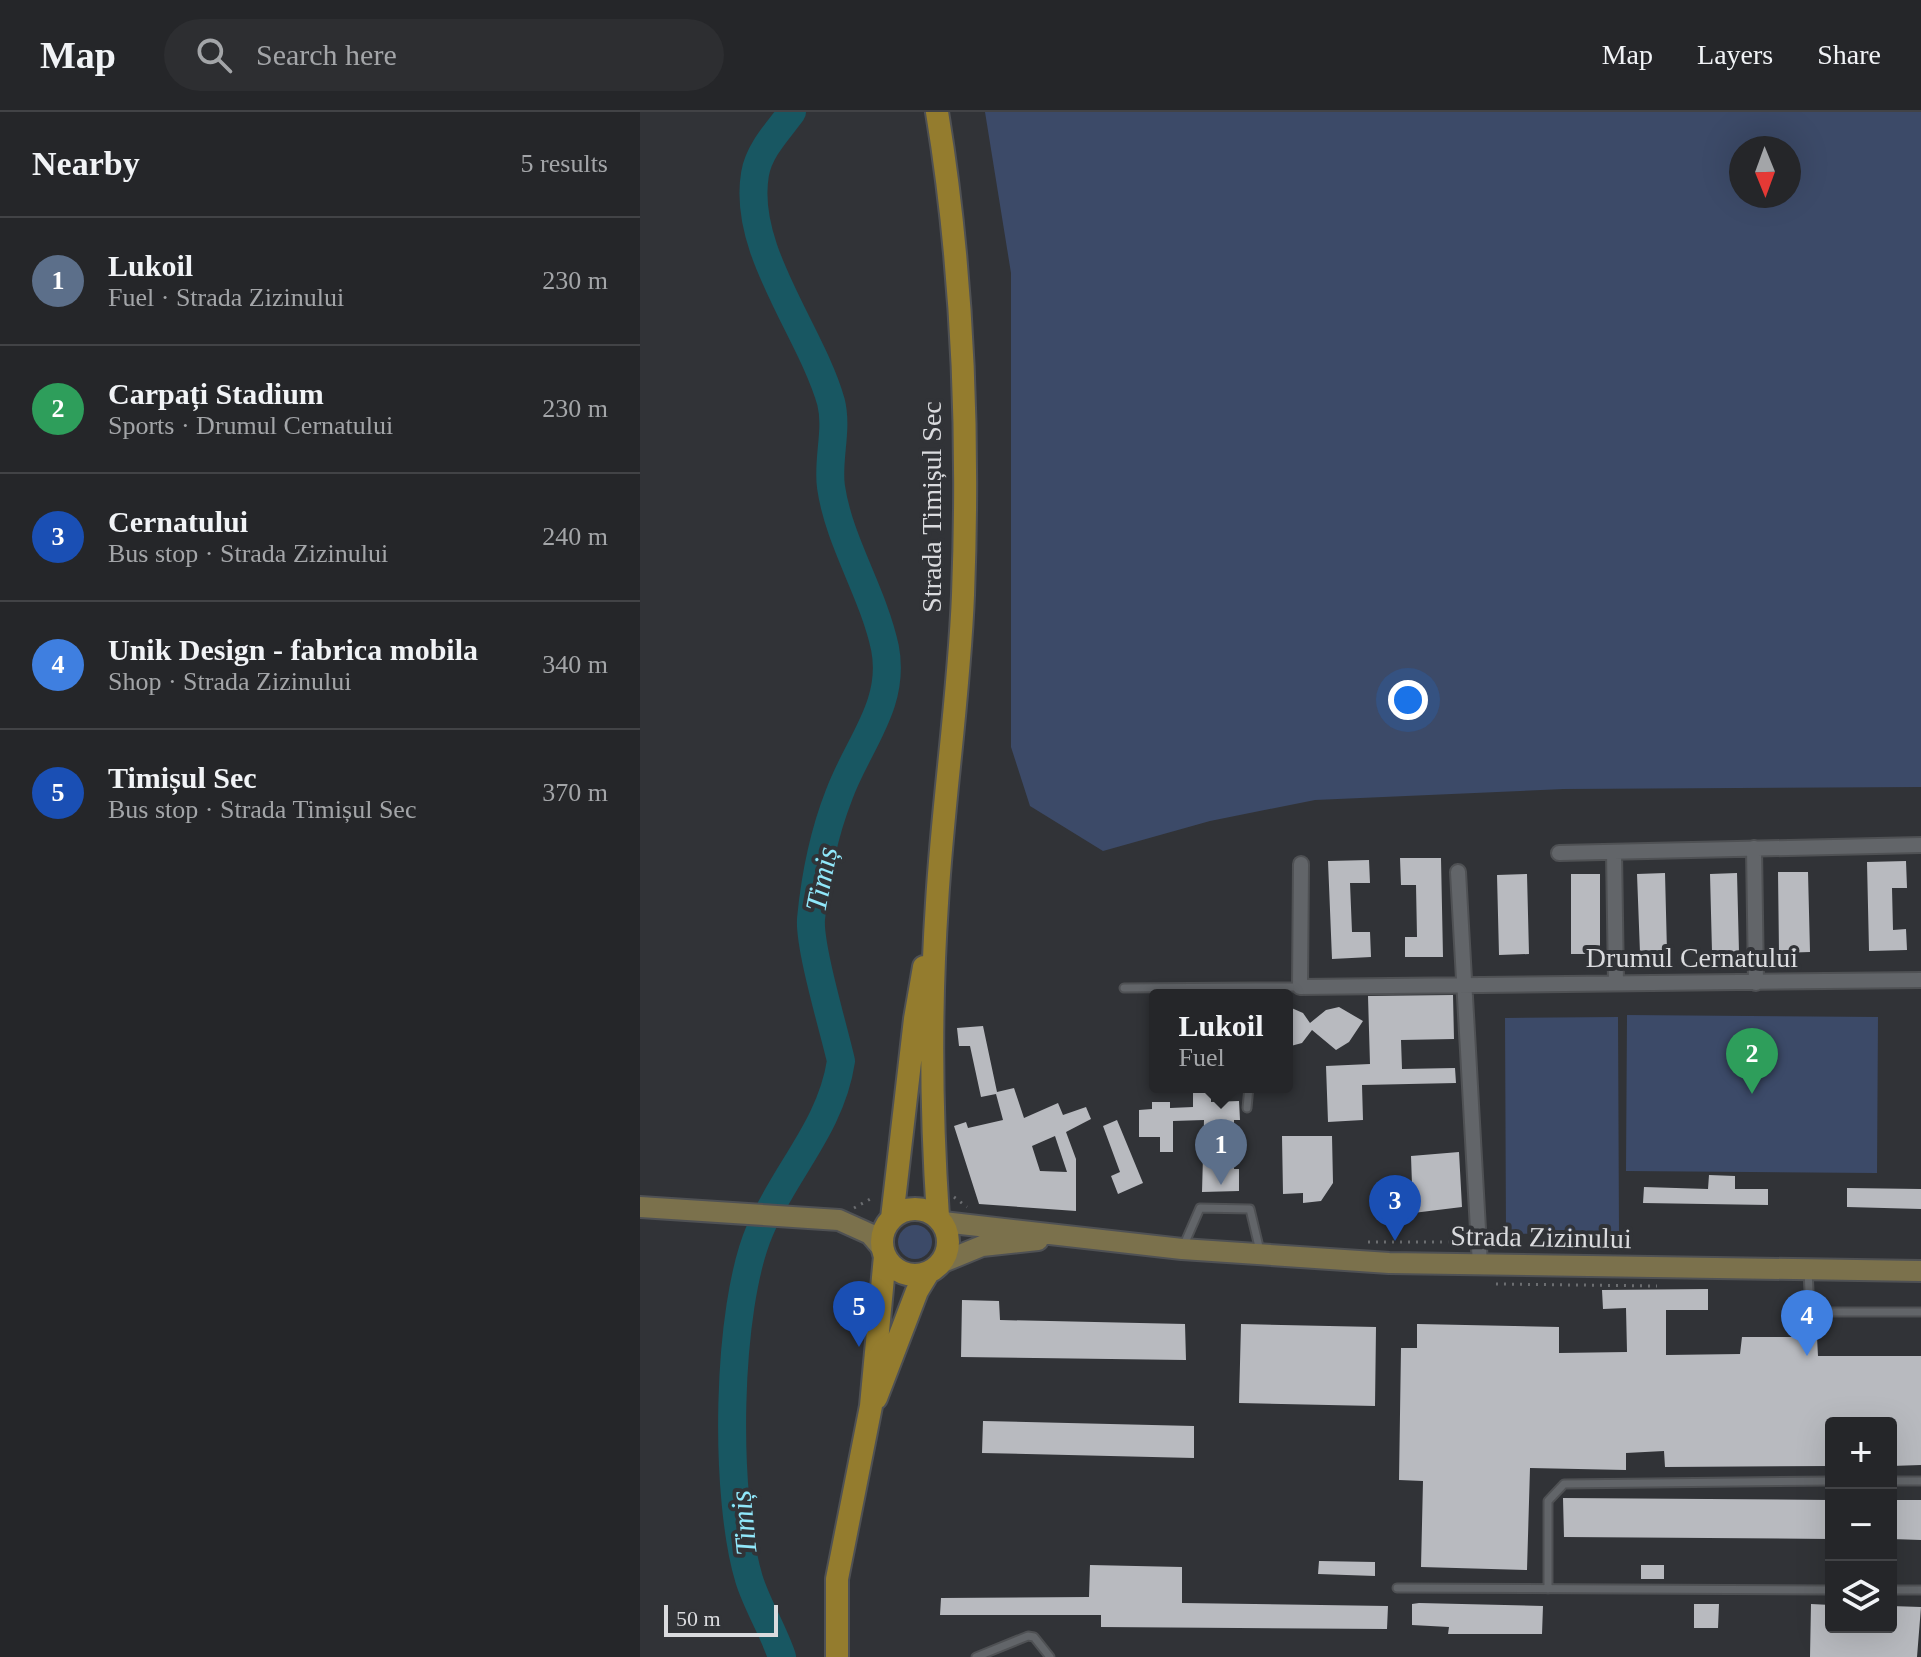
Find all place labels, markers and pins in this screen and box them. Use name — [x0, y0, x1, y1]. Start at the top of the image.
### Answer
pin: 2 — [1726, 1028, 1778, 1094]
pin: 1 — [1195, 1119, 1247, 1185]
pin: 3 — [1369, 1175, 1421, 1241]
pin: 5 — [833, 1281, 885, 1347]
pin: 4 — [1781, 1290, 1833, 1356]

